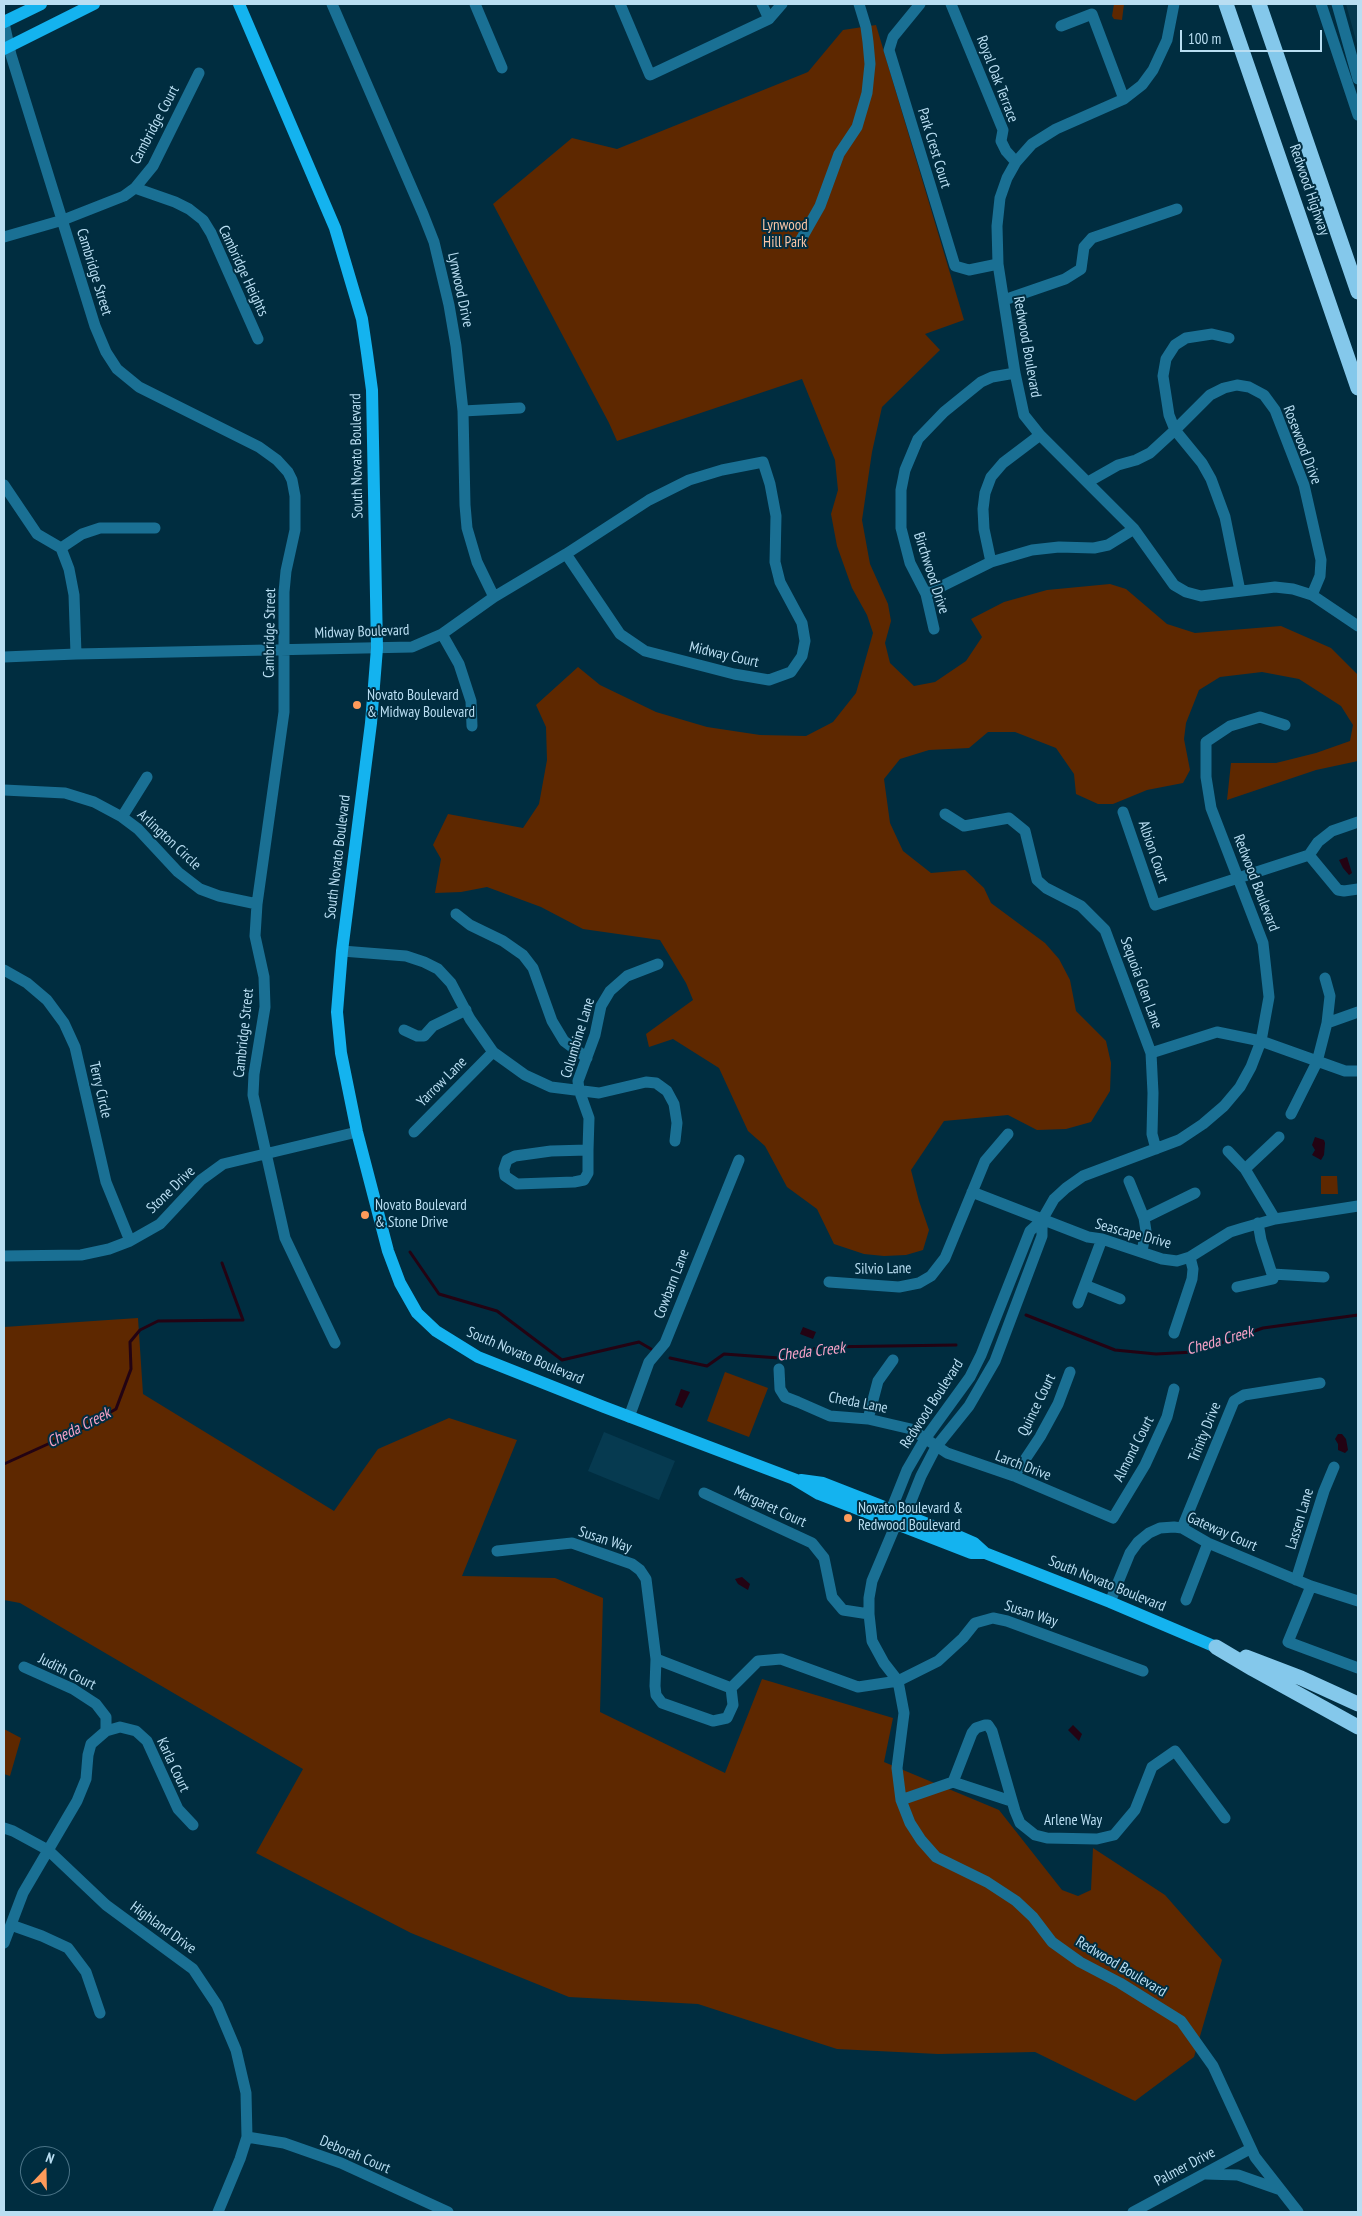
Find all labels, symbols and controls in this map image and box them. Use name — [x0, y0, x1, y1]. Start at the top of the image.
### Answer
scale bar — [1182, 20, 1324, 52]
text: 100 m — [1188, 29, 1221, 48]
street label: Royal Oak Terrace — [972, 33, 1022, 125]
street label: Cambridge Court — [127, 82, 183, 168]
street label: Park Crest Court — [913, 106, 955, 190]
street label: Redwood Highway — [1285, 142, 1333, 238]
park label: Lynwood Hill Park — [762, 217, 808, 252]
street label: Cambridge Heights — [214, 223, 272, 319]
street label: Cambridge Street — [72, 226, 116, 318]
street label: Lynwood Drive — [443, 251, 477, 329]
street label: Redwood Boulevard — [1009, 295, 1045, 399]
street label: South Novato Boulevard — [347, 393, 367, 519]
street label: Rosewood Drive — [1279, 403, 1325, 487]
street label: Birchwood Drive — [909, 530, 953, 616]
street label: Cambridge Street — [260, 588, 280, 678]
street label: Midway Boulevard — [314, 621, 410, 643]
street label: Midway Court — [687, 638, 761, 672]
place label: Novato Boulevard & Midway Boulevard — [367, 687, 475, 722]
marker: Novato Boulevard & Midway Boulevard — [351, 699, 363, 711]
street label: South Novato Boulevard — [321, 794, 355, 920]
street label: Arlington Circle — [133, 806, 205, 874]
street label: Albion Court — [1134, 819, 1172, 885]
street label: Redwood Boulevard — [1229, 832, 1283, 934]
street label: Sequoia Glen Lane — [1116, 935, 1166, 1031]
street label: Cambridge Street — [230, 987, 258, 1079]
street label: Columbine Lane — [557, 996, 599, 1080]
street label: Yarrow Lane — [413, 1053, 471, 1111]
street label: Terry Circle — [85, 1060, 115, 1120]
street label: Stone Drive — [143, 1163, 199, 1217]
place label: Novato Boulevard & Stone Drive — [375, 1197, 467, 1232]
marker: Novato Boulevard & Stone Drive — [359, 1209, 371, 1221]
street label: Seascape Drive — [1093, 1215, 1173, 1253]
street label: Cowbarn Lane — [651, 1247, 693, 1321]
street label: Silvio Lane — [854, 1260, 912, 1278]
water label: Cheda Creek — [1184, 1322, 1256, 1360]
street label: South Novato Boulevard — [464, 1323, 586, 1389]
water label: Cheda Creek — [776, 1338, 846, 1366]
street label: Redwood Boulevard — [897, 1356, 967, 1452]
street label: Quince Court — [1014, 1371, 1060, 1439]
street label: Cheda Lane — [827, 1388, 889, 1418]
street label: Trinity Drive — [1185, 1400, 1225, 1464]
water label: Cheda Creek — [44, 1404, 114, 1452]
street label: Almond Court — [1110, 1413, 1158, 1485]
street label: Larch Drive — [992, 1447, 1054, 1485]
street label: Margaret Court — [731, 1482, 809, 1532]
street label: Lassen Lane — [1282, 1486, 1318, 1552]
place label: Novato Boulevard & Redwood Boulevard — [858, 1500, 963, 1535]
street label: Gateway Court — [1184, 1508, 1260, 1556]
marker: Novato Boulevard & Redwood Boulevard — [842, 1512, 854, 1524]
street label: Susan Way — [576, 1523, 634, 1557]
street label: South Novato Boulevard — [1046, 1552, 1168, 1616]
street label: Susan Way — [1002, 1597, 1060, 1631]
street label: Judith Court — [35, 1650, 99, 1694]
street label: Karla Court — [153, 1735, 193, 1795]
street label: Arlene Way — [1044, 1812, 1102, 1830]
street label: Highland Drive — [126, 1898, 200, 1958]
street label: Redwood Boulevard — [1072, 1933, 1170, 2001]
street label: Deborah Court — [317, 2132, 393, 2178]
street label: Palmer Drive — [1151, 2143, 1219, 2191]
north arrow — [20, 2146, 70, 2196]
text: N — [43, 2148, 57, 2168]

